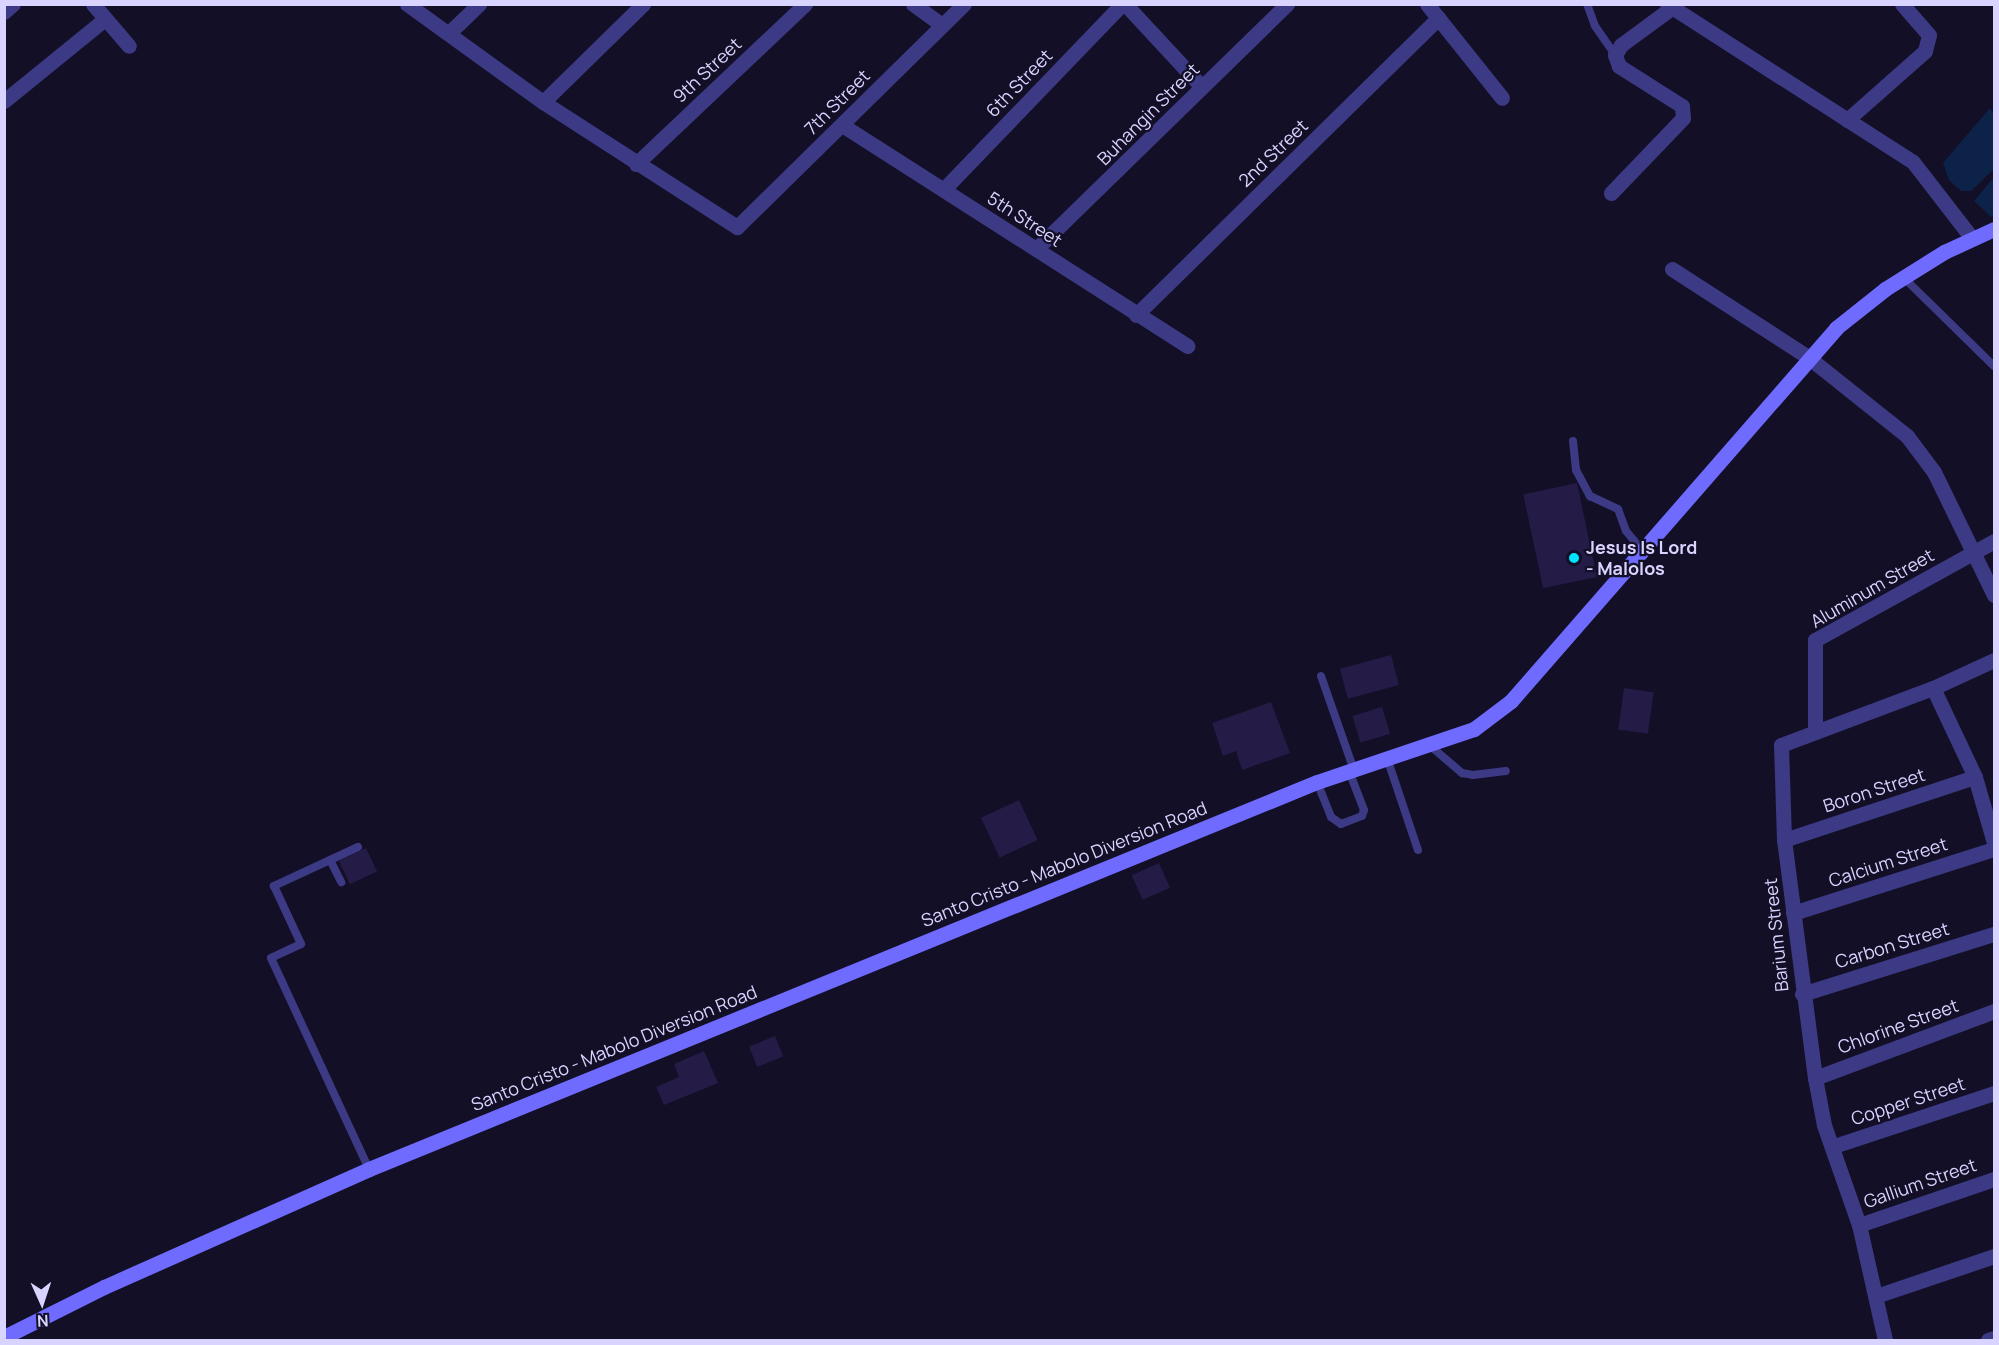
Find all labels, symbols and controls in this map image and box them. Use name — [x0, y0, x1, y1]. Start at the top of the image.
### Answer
street label: 9th Street — [668, 33, 746, 107]
street label: 6th Street — [982, 45, 1056, 121]
street label: Buhangin Street — [1093, 59, 1203, 169]
street label: 7th Street — [800, 65, 874, 139]
street label: 2nd Street — [1234, 115, 1312, 191]
street label: 5th Street — [984, 187, 1066, 251]
place label: Jesus Is Lord - Malolos — [1586, 537, 1697, 580]
street label: Aluminum Street — [1806, 544, 1938, 632]
marker: Jesus Is Lord - Malolos — [1567, 551, 1581, 565]
street label: Boron Street — [1820, 763, 1928, 817]
street label: Santo Cristo - Mabolo Diversion Road — [918, 797, 1210, 931]
street label: Calcium Street — [1826, 833, 1950, 891]
street label: Barium Street — [1759, 877, 1793, 993]
street label: Carbon Street — [1833, 917, 1951, 973]
street label: Santo Cristo - Mabolo Diversion Road — [468, 981, 760, 1115]
street label: Chlorine Street — [1835, 994, 1961, 1058]
street label: Copper Street — [1848, 1072, 1968, 1130]
street label: Gallium Street — [1861, 1154, 1979, 1212]
north arrow — [12, 1273, 72, 1333]
text: N — [37, 1310, 49, 1332]

